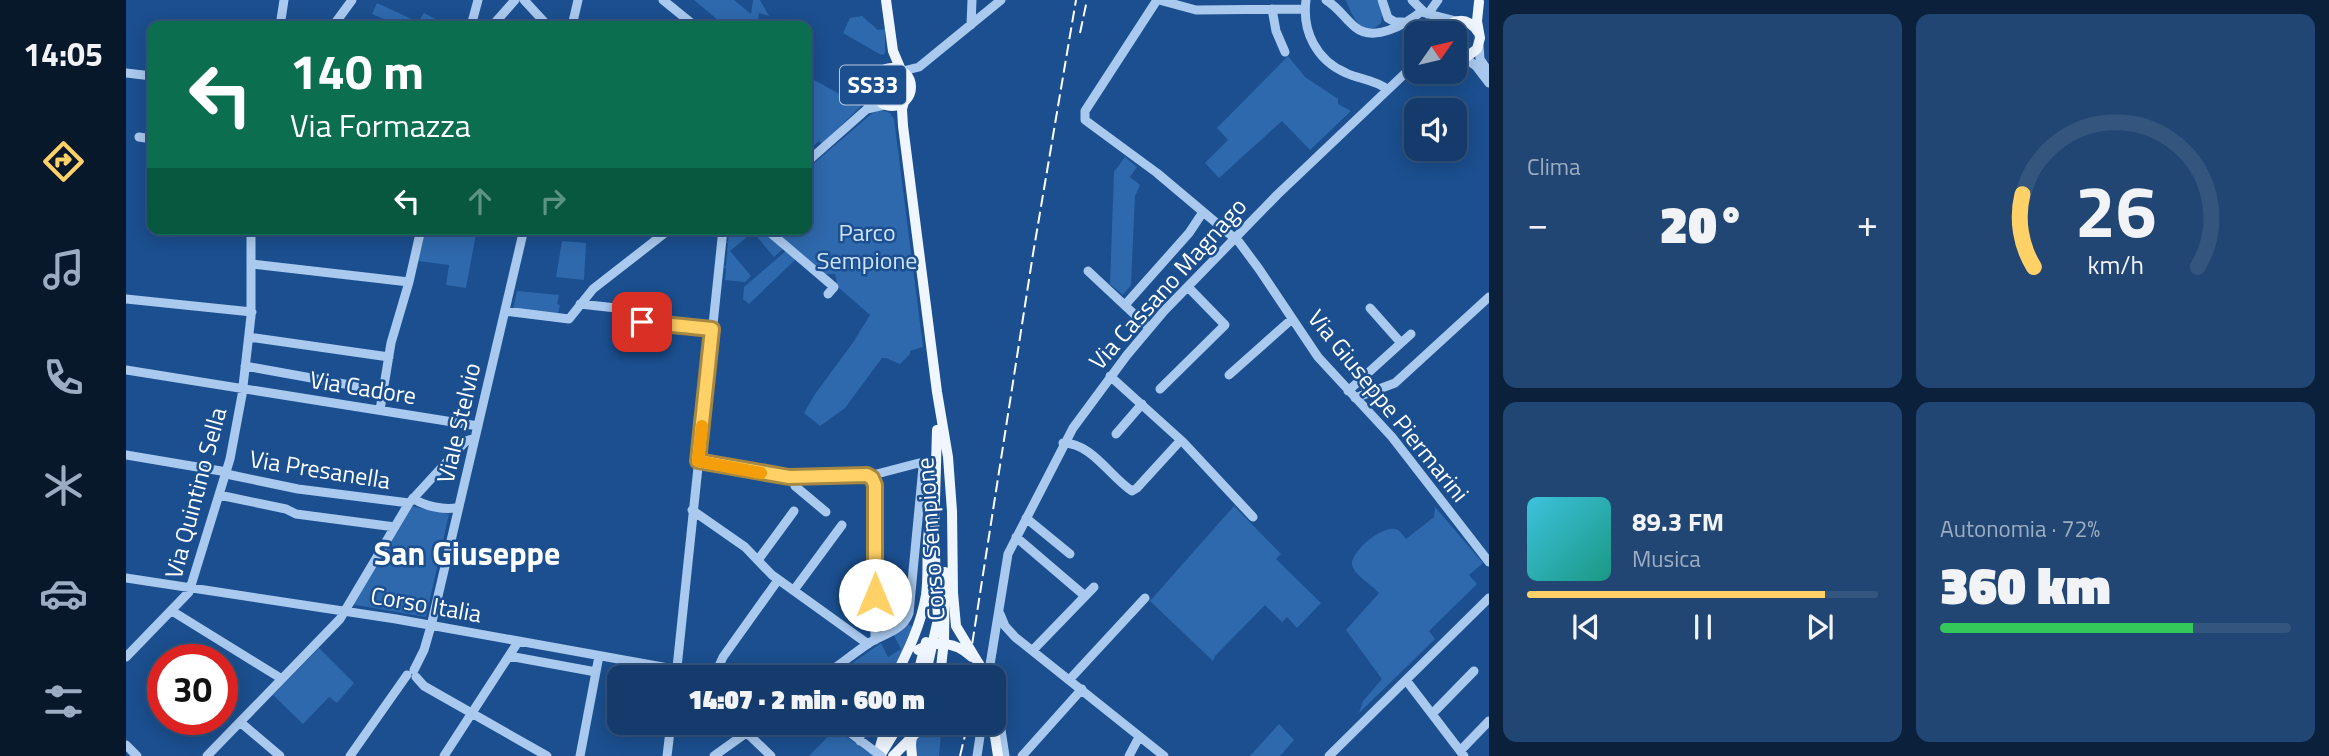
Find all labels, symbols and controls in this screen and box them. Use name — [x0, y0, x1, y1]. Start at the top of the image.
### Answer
north arrow — [1404, 21, 1466, 84]
map controls — [1404, 21, 1467, 161]
text: 14:05 — [23, 30, 103, 78]
text: 140 m — [290, 33, 424, 108]
icon: left — [175, 49, 266, 140]
road number: SS33 — [840, 66, 906, 104]
button: sound — [1404, 98, 1467, 161]
text: Via Formazza — [290, 101, 471, 149]
icon: directions — [39, 137, 88, 186]
text: Clima — [1527, 149, 1581, 184]
text: 26 — [2075, 155, 2156, 265]
icon: left — [388, 182, 426, 220]
icon: ahead — [461, 182, 499, 220]
icon: right — [534, 182, 572, 220]
text: 20° — [1660, 184, 1745, 263]
street label: Via Cassano Magnago — [1080, 189, 1255, 378]
text: − — [1527, 194, 1548, 252]
text: + — [1857, 194, 1878, 252]
park label: Parco Sempione — [817, 214, 917, 278]
icon: music — [39, 245, 88, 294]
text: km/h — [2087, 246, 2144, 284]
pin — [612, 292, 672, 352]
street label: Via Giuseppe Piermarini — [1300, 301, 1478, 510]
icon: arrive — [623, 303, 661, 341]
icon: phone — [39, 353, 88, 402]
street label: Viale Stelvio — [427, 359, 489, 487]
street label: Via Cadore — [307, 361, 419, 413]
street label: Via Quintino Sella — [155, 403, 235, 582]
street label: Via Presanella — [247, 440, 393, 498]
street label: Corso Sempione — [906, 456, 954, 622]
icon: climate — [39, 461, 88, 510]
text: 89.3 FM — [1632, 502, 1724, 541]
text: Autonomia · 72% — [1940, 511, 2100, 546]
district label: San Giuseppe — [374, 529, 560, 577]
text: Musica — [1632, 541, 1701, 576]
text: 360 km — [1940, 545, 2111, 624]
position arrow — [838, 558, 912, 632]
icon: car — [39, 569, 88, 618]
street label: Corso Italia — [368, 577, 484, 631]
icon: previous — [1567, 608, 1605, 646]
icon: pause — [1684, 608, 1722, 646]
icon: next — [1801, 608, 1839, 646]
speed limit sign: 30 — [147, 644, 238, 735]
icon: filters — [39, 677, 88, 726]
text: 14:07 · 2 min · 600 m — [688, 680, 925, 719]

